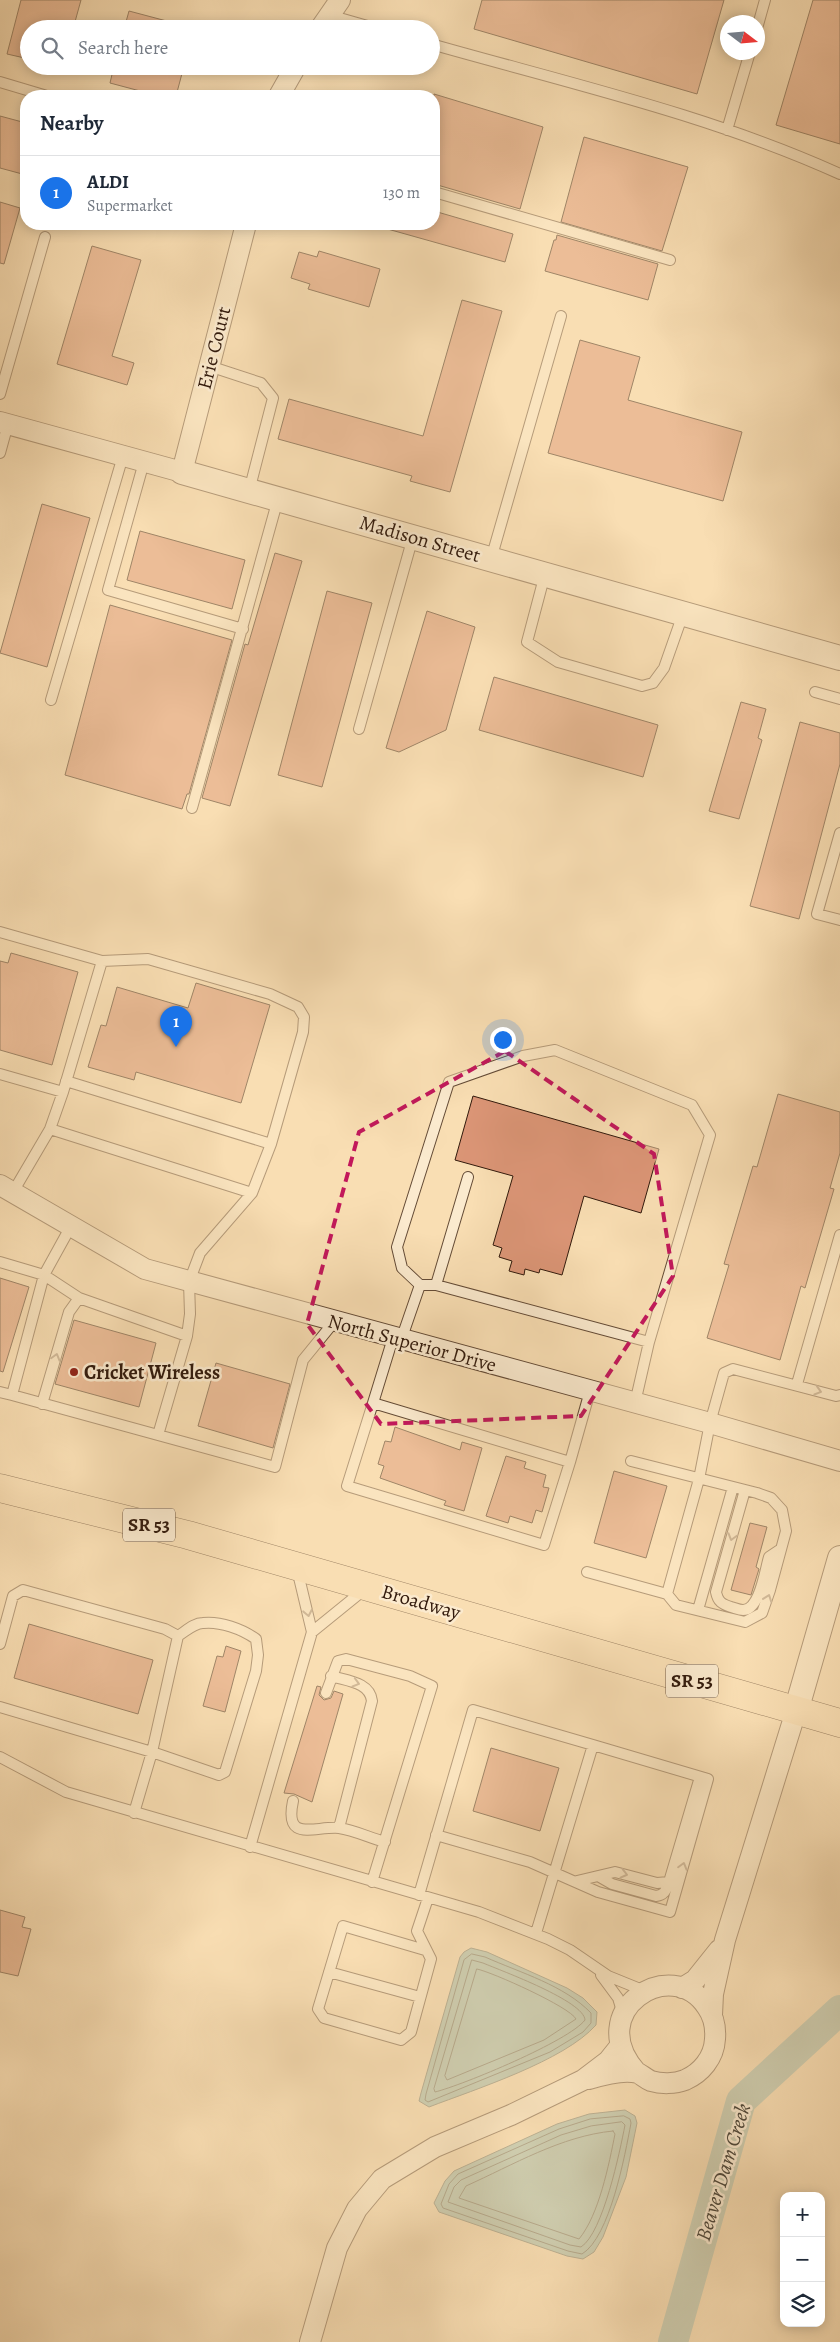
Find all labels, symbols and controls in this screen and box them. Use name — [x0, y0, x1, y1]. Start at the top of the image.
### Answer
north arrow — [720, 15, 765, 60]
search box — [20, 20, 440, 75]
icon: search — [38, 34, 66, 62]
text: Search here — [78, 35, 168, 61]
text: Nearby — [40, 109, 103, 137]
text: ALDI — [87, 169, 129, 195]
text: 1 — [53, 182, 59, 204]
text: 130 m — [383, 182, 420, 204]
text: Supermarket — [87, 195, 173, 217]
street label: Erie Court — [191, 303, 237, 392]
street label: Madison Street — [356, 509, 484, 569]
pin: 1 — [160, 1006, 192, 1047]
your location — [490, 1027, 516, 1053]
street label: North Superior Drive — [325, 1307, 499, 1379]
one-way arrow — [51, 1353, 61, 1362]
place label: Cricket Wireless — [84, 1359, 220, 1386]
marker: Cricket Wireless — [68, 1366, 80, 1378]
one-way arrow — [814, 1385, 822, 1395]
road number: SR 53 — [123, 1508, 175, 1542]
one-way arrow — [727, 1533, 738, 1542]
street label: Broadway — [378, 1578, 465, 1626]
one-way arrow — [762, 1594, 772, 1602]
one-way arrow — [302, 1609, 313, 1618]
road number: SR 53 — [666, 1664, 718, 1698]
one-way arrow — [352, 1678, 360, 1688]
one-way arrow — [678, 1862, 688, 1870]
one-way arrow — [619, 1868, 628, 1879]
water label: Beaver Dam Creek — [689, 2100, 757, 2244]
map controls — [780, 2192, 825, 2327]
button: + — [780, 2192, 825, 2237]
button: − — [780, 2237, 825, 2282]
button: layers — [780, 2282, 825, 2327]

